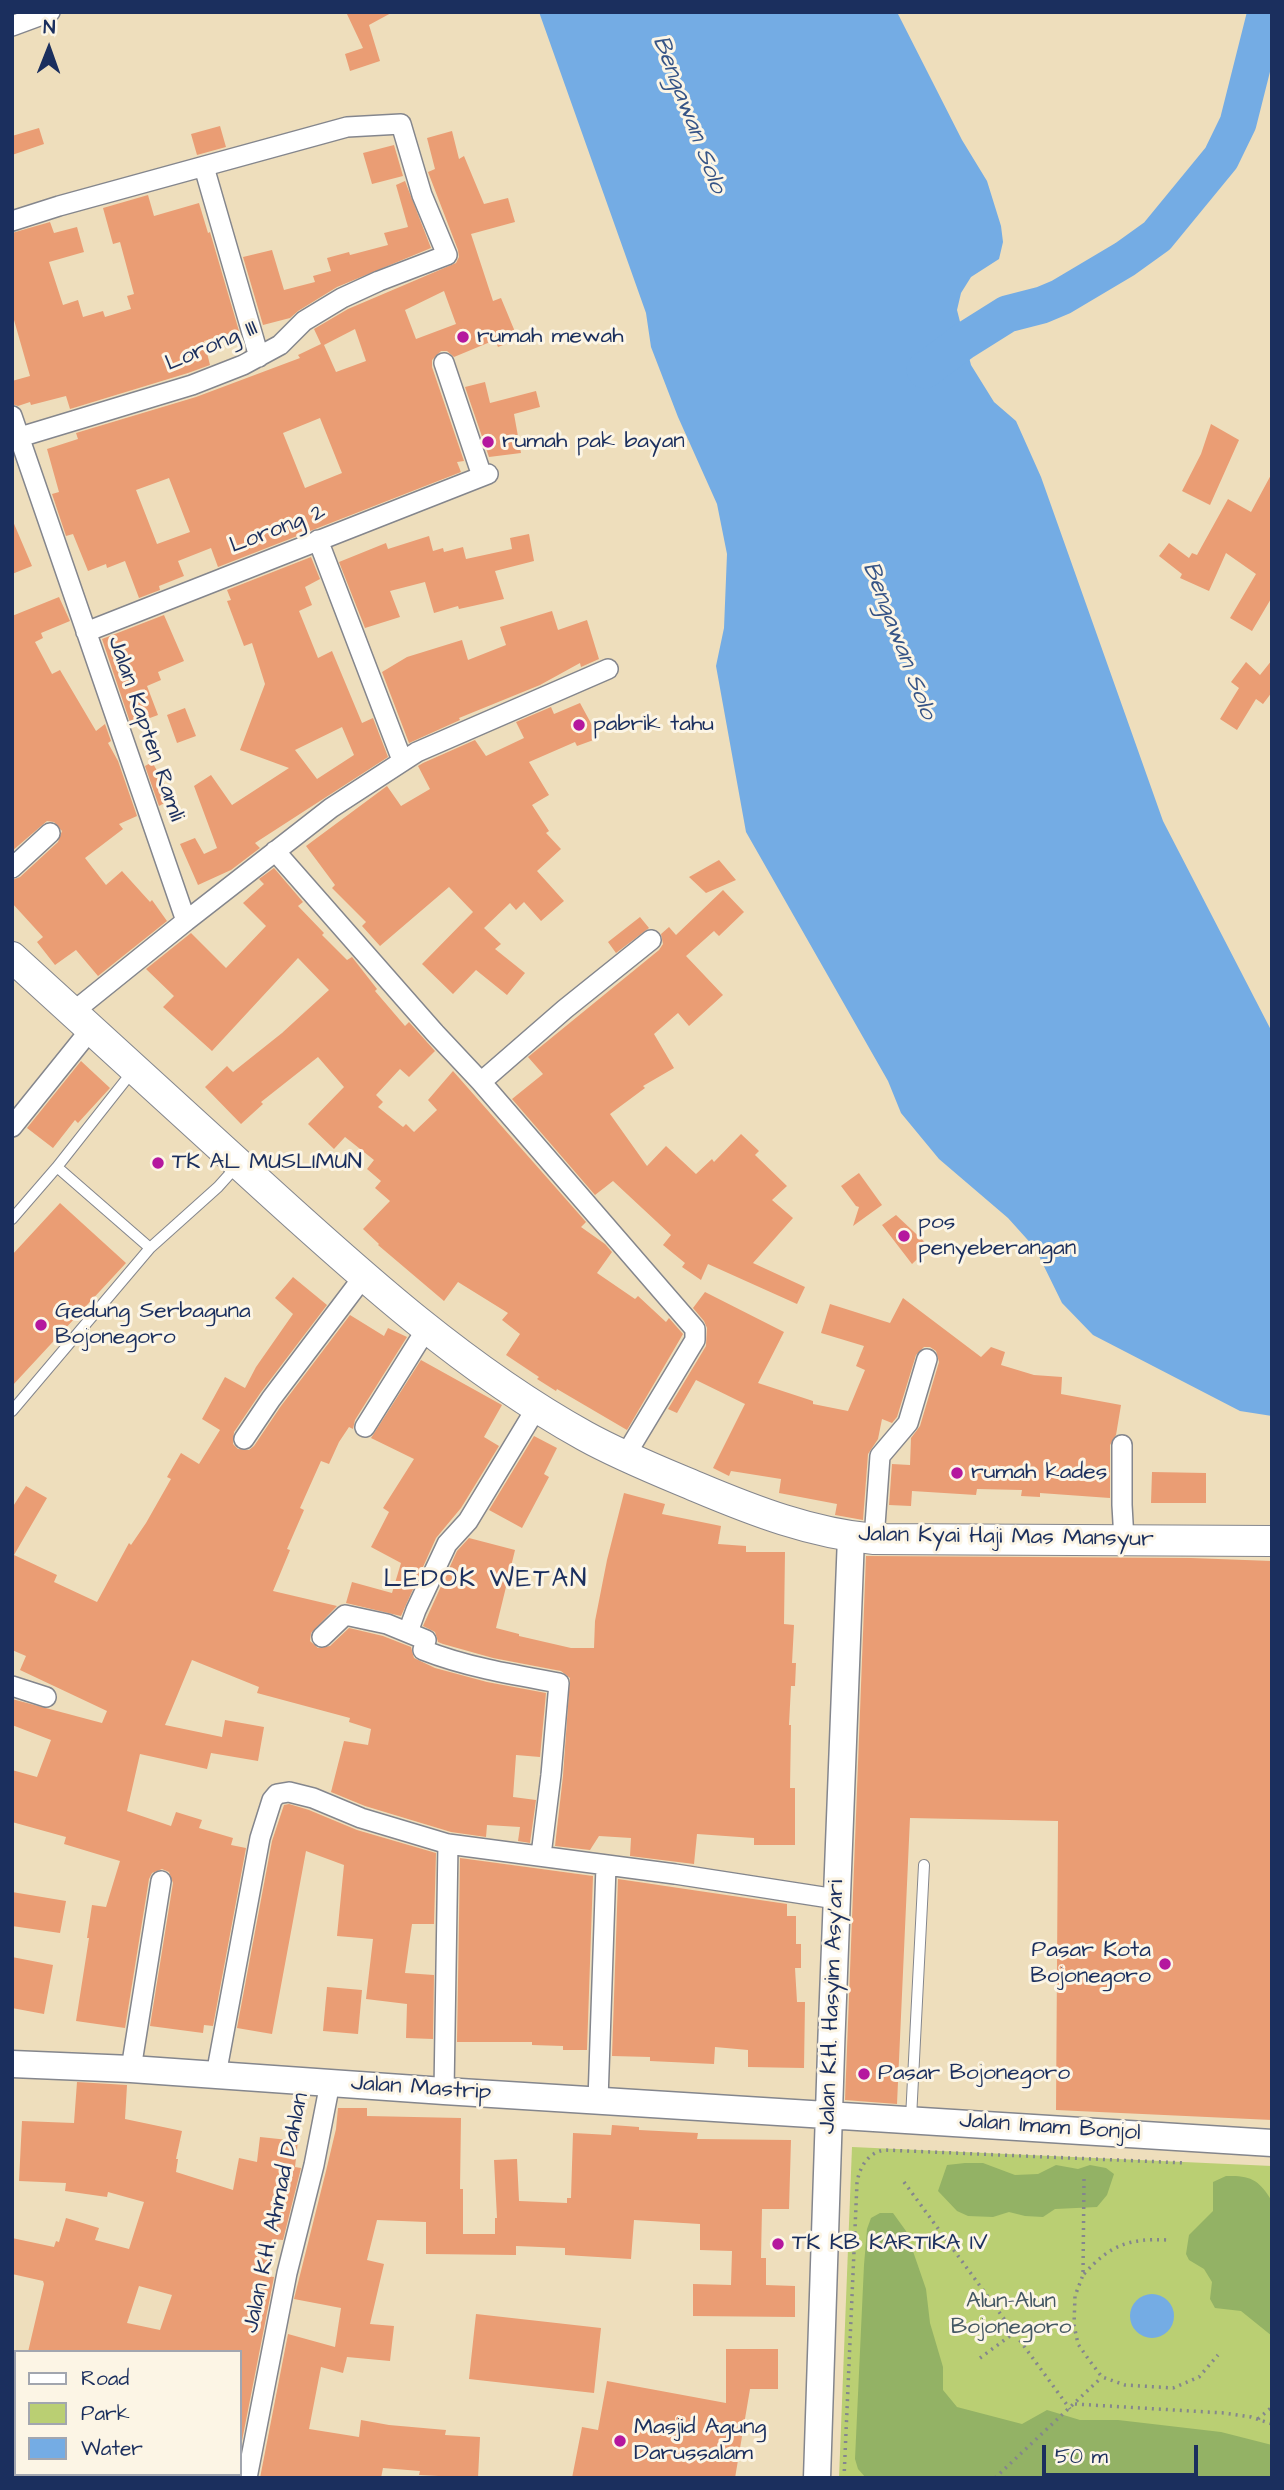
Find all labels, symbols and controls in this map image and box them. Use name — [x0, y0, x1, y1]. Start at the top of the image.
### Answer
north arrow — [14, 14, 84, 84]
text: N — [43, 14, 56, 41]
water label: Bengawan Solo — [645, 32, 731, 198]
street label: Lorong III — [162, 315, 262, 379]
place label: rumah mewah — [477, 323, 624, 351]
marker: rumah mewah — [455, 329, 471, 345]
place label: rumah pak bayan — [502, 428, 685, 456]
marker: rumah pak bayan — [480, 434, 496, 450]
street label: Lorong 2 — [226, 499, 330, 561]
water label: Bengawan Solo — [855, 558, 941, 724]
street label: Jalan Kapten Ramli — [100, 633, 190, 825]
place label: pabrik tahu — [593, 711, 714, 739]
marker: pabrik tahu — [571, 717, 587, 733]
place label: TK AL MUSLIMUN — [172, 1149, 362, 1177]
marker: TK AL MUSLIMUN — [150, 1155, 166, 1171]
place label: pos penyeberangan — [918, 1209, 1076, 1263]
marker: pos penyeberangan — [896, 1228, 912, 1244]
place label: Gedung Serbaguna Bojonegoro — [55, 1298, 251, 1352]
marker: Gedung Serbaguna Bojonegoro — [33, 1317, 49, 1333]
place label: rumah kades — [971, 1459, 1107, 1487]
marker: rumah kades — [949, 1465, 965, 1481]
street label: Jalan Kyai Haji Mas Mansyur — [858, 1522, 1154, 1554]
district label: LEDOK WETAN — [385, 1565, 587, 1597]
street label: Jalan K.H. Hasyim Asy'ari — [815, 1879, 851, 2135]
place label: Pasar Kota Bojonegoro — [1030, 1937, 1151, 1991]
marker: Pasar Kota Bojonegoro — [1157, 1956, 1173, 1972]
place label: Pasar Bojonegoro — [878, 2060, 1070, 2088]
marker: Pasar Bojonegoro — [856, 2066, 872, 2082]
street label: Jalan Mastrip — [350, 2070, 492, 2108]
street label: Jalan K.H. Ahmad Dahlan — [238, 2090, 316, 2336]
street label: Jalan Imam Bonjol — [958, 2108, 1142, 2148]
place label: TK KB KARTIKA IV — [792, 2230, 988, 2258]
marker: TK KB KARTIKA IV — [770, 2236, 786, 2252]
park label: Alun-Alun Bojonegoro — [951, 2288, 1071, 2342]
legend — [14, 2350, 242, 2476]
text: Road — [81, 2364, 129, 2393]
text: Park — [81, 2399, 130, 2428]
place label: Masjid Agung Darussalam — [634, 2414, 766, 2468]
scale bar — [1046, 2430, 1202, 2474]
marker: Masjid Agung Darussalam — [612, 2433, 628, 2449]
text: Water — [81, 2434, 143, 2463]
text: 50 m — [1055, 2442, 1108, 2471]

